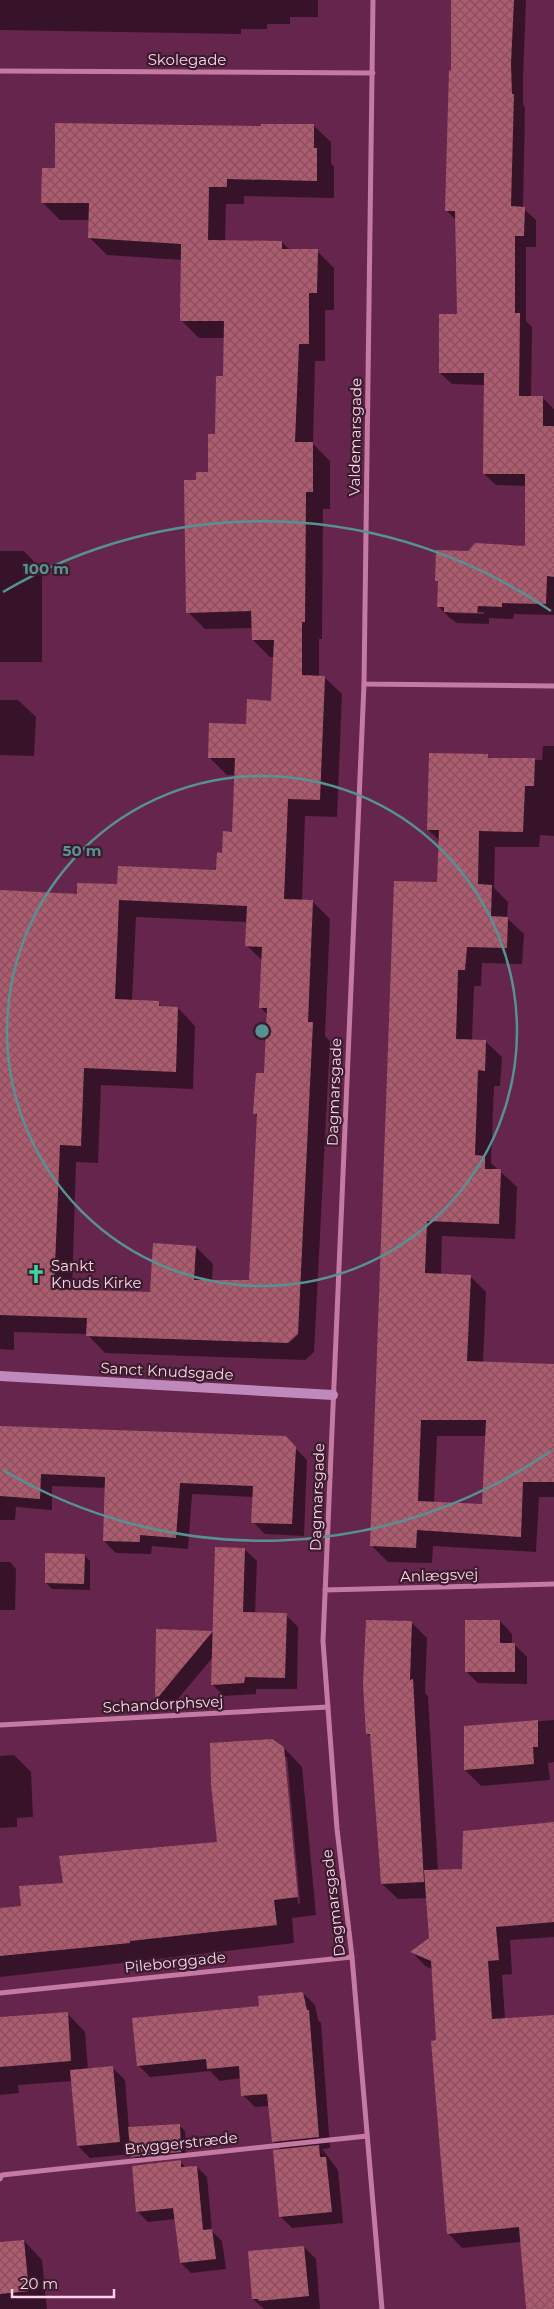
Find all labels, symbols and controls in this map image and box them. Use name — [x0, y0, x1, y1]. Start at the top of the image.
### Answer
street label: Skolegade — [148, 50, 226, 69]
street label: Valdemarsgade — [344, 378, 366, 496]
text: 100 m — [23, 559, 69, 578]
text: 50 m — [62, 841, 102, 860]
centre of rings — [253, 1022, 271, 1040]
street label: Dagmarsgade — [323, 1038, 345, 1146]
place label: Sankt Knuds Kirke — [51, 1256, 141, 1292]
church icon: Sankt Knuds Kirke — [25, 1263, 47, 1285]
street label: Sanct Knudsgade — [100, 1358, 234, 1384]
street label: Dagmarsgade — [306, 1443, 328, 1551]
street label: Anlægsvej — [400, 1564, 478, 1586]
street label: Schandorphsvej — [102, 1691, 224, 1717]
street label: Dagmarsgade — [317, 1848, 349, 1958]
street label: Pileborggade — [123, 1947, 227, 1977]
street label: Bryggerstræde — [124, 2128, 238, 2158]
scale bar — [12, 2266, 115, 2298]
text: 20 m — [20, 2274, 58, 2293]

